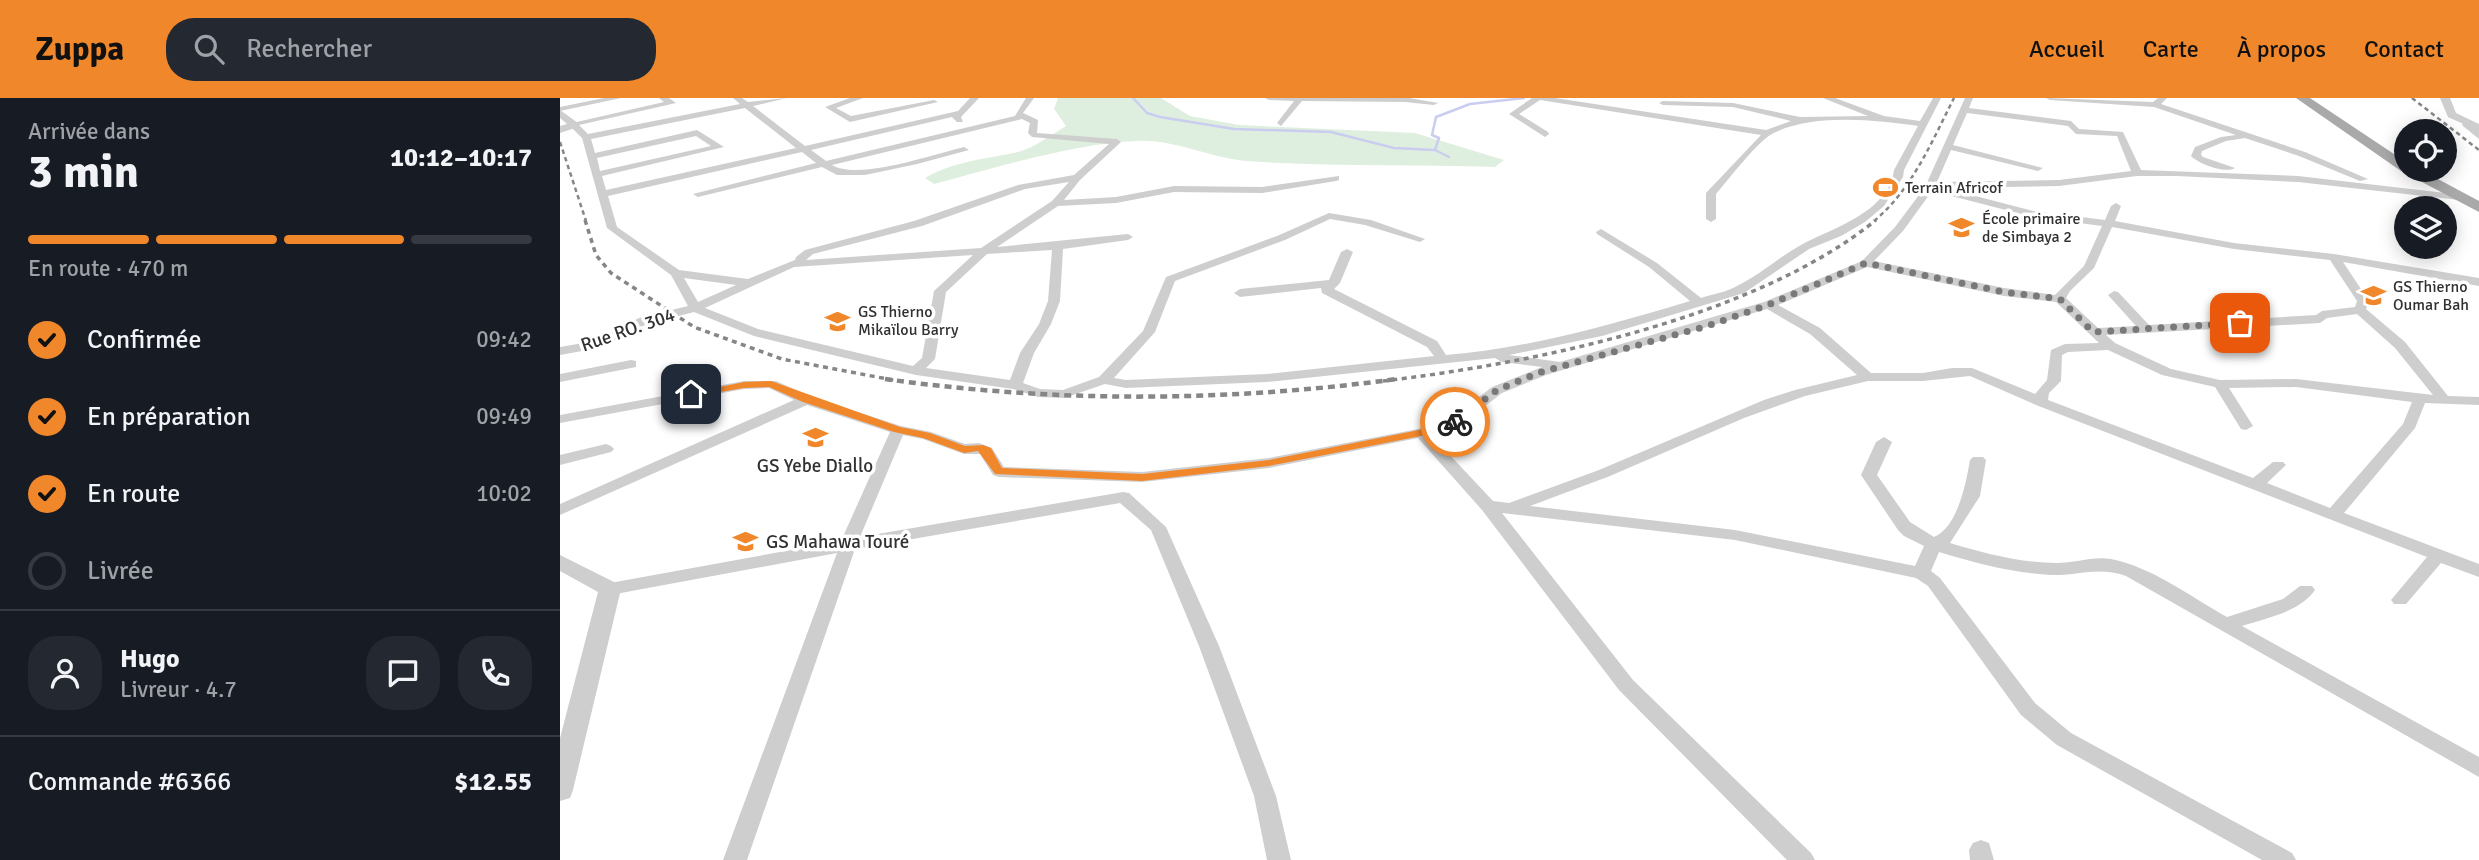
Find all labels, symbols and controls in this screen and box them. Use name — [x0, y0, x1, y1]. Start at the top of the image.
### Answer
search box — [166, 18, 656, 81]
text: Zuppa — [35, 29, 124, 70]
icon: search — [190, 30, 228, 68]
text: Rechercher — [246, 33, 372, 65]
text: Accueil — [2029, 34, 2105, 64]
text: Carte — [2143, 34, 2199, 64]
text: À propos — [2237, 34, 2326, 64]
text: Contact — [2364, 34, 2444, 64]
text: Arrivée dans — [28, 117, 150, 146]
map controls — [2394, 119, 2457, 259]
button: locate — [2394, 119, 2457, 182]
text: 10:12–10:17 — [390, 142, 532, 174]
text: 3 min — [28, 144, 139, 200]
sports icon: Terrain Africof — [1871, 174, 1899, 202]
place label: Terrain Africof — [1905, 178, 2003, 198]
button: layers — [2394, 196, 2457, 259]
place label: École primaire de Simbaya 2 — [1982, 209, 2081, 247]
school or university icon: École primaire de Simbaya 2 — [1948, 214, 1976, 242]
text: En route · 470 m — [28, 254, 188, 283]
place label: GS Thierno Oumar Bah — [2393, 277, 2469, 315]
school or university icon: GS Thierno Oumar Bah — [2359, 282, 2387, 310]
pin — [2210, 293, 2270, 353]
place label: GS Thierno Mikaïlou Barry — [858, 302, 959, 340]
street label: Rue RO. 304 — [578, 303, 678, 357]
icon: bag — [2221, 304, 2259, 342]
school or university icon: GS Thierno Mikaïlou Barry — [824, 307, 852, 335]
icon: check — [28, 321, 66, 359]
text: Confirmée — [87, 324, 202, 356]
text: 09:42 — [476, 325, 532, 354]
pin — [661, 364, 721, 424]
icon: home — [672, 375, 710, 413]
courier — [1420, 387, 1490, 457]
icon: check — [28, 398, 66, 436]
text: En préparation — [87, 401, 251, 433]
text: 09:49 — [476, 402, 532, 431]
icon: bike — [1436, 403, 1474, 441]
school or university icon: GS Yebe Diallo — [801, 424, 829, 452]
place label: GS Yebe Diallo — [757, 454, 873, 478]
icon: check — [28, 475, 66, 513]
text: En route — [87, 478, 180, 510]
text: 10:02 — [476, 479, 532, 508]
school or university icon: GS Mahawa Touré — [732, 528, 760, 556]
place label: GS Mahawa Touré — [766, 530, 909, 554]
text: Livrée — [87, 555, 154, 587]
button: person — [28, 636, 102, 710]
button: chat — [366, 636, 440, 710]
button: phone — [458, 636, 532, 710]
text: Hugo — [120, 643, 180, 675]
text: Livreur · 4.7 — [120, 675, 237, 704]
text: Commande #6366 — [28, 766, 231, 798]
text: $12.55 — [454, 766, 532, 798]

